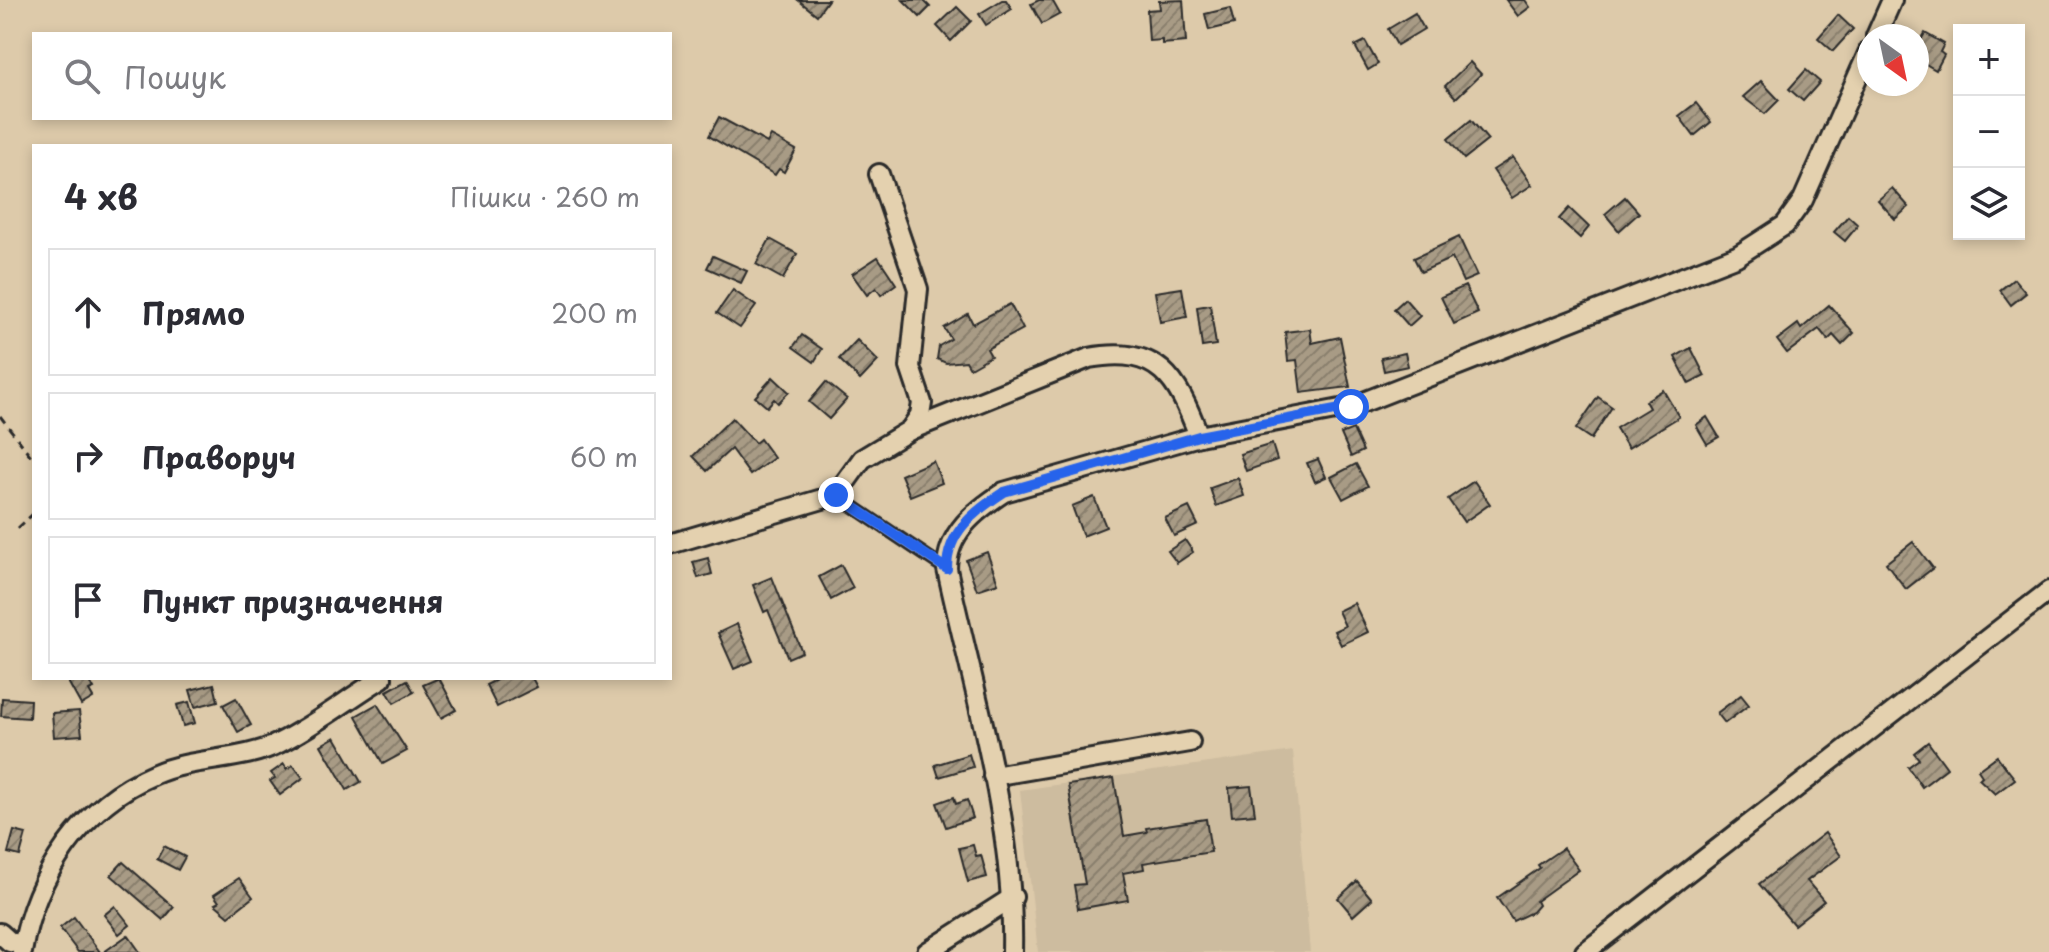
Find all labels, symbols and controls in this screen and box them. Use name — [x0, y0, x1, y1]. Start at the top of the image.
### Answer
north arrow — [1857, 24, 1929, 96]
map controls — [1953, 24, 2025, 240]
button: + — [1953, 24, 2025, 96]
search box — [32, 32, 672, 120]
icon: search — [60, 54, 104, 98]
text: Пошук — [124, 54, 226, 99]
button: − — [1953, 96, 2025, 168]
button: layers — [1953, 168, 2025, 240]
text: 4 хв — [64, 170, 138, 222]
text: Пішки · 260 m — [450, 177, 640, 216]
icon: ahead — [66, 290, 110, 334]
text: Прямо — [142, 290, 245, 335]
text: 200 m — [551, 293, 638, 332]
route start — [1333, 389, 1369, 425]
icon: right — [66, 434, 110, 478]
text: Праворуч — [142, 434, 296, 479]
text: 60 m — [570, 437, 638, 476]
route end — [818, 477, 854, 513]
icon: arrive — [66, 578, 110, 622]
text: Пункт призначення — [142, 578, 443, 623]

